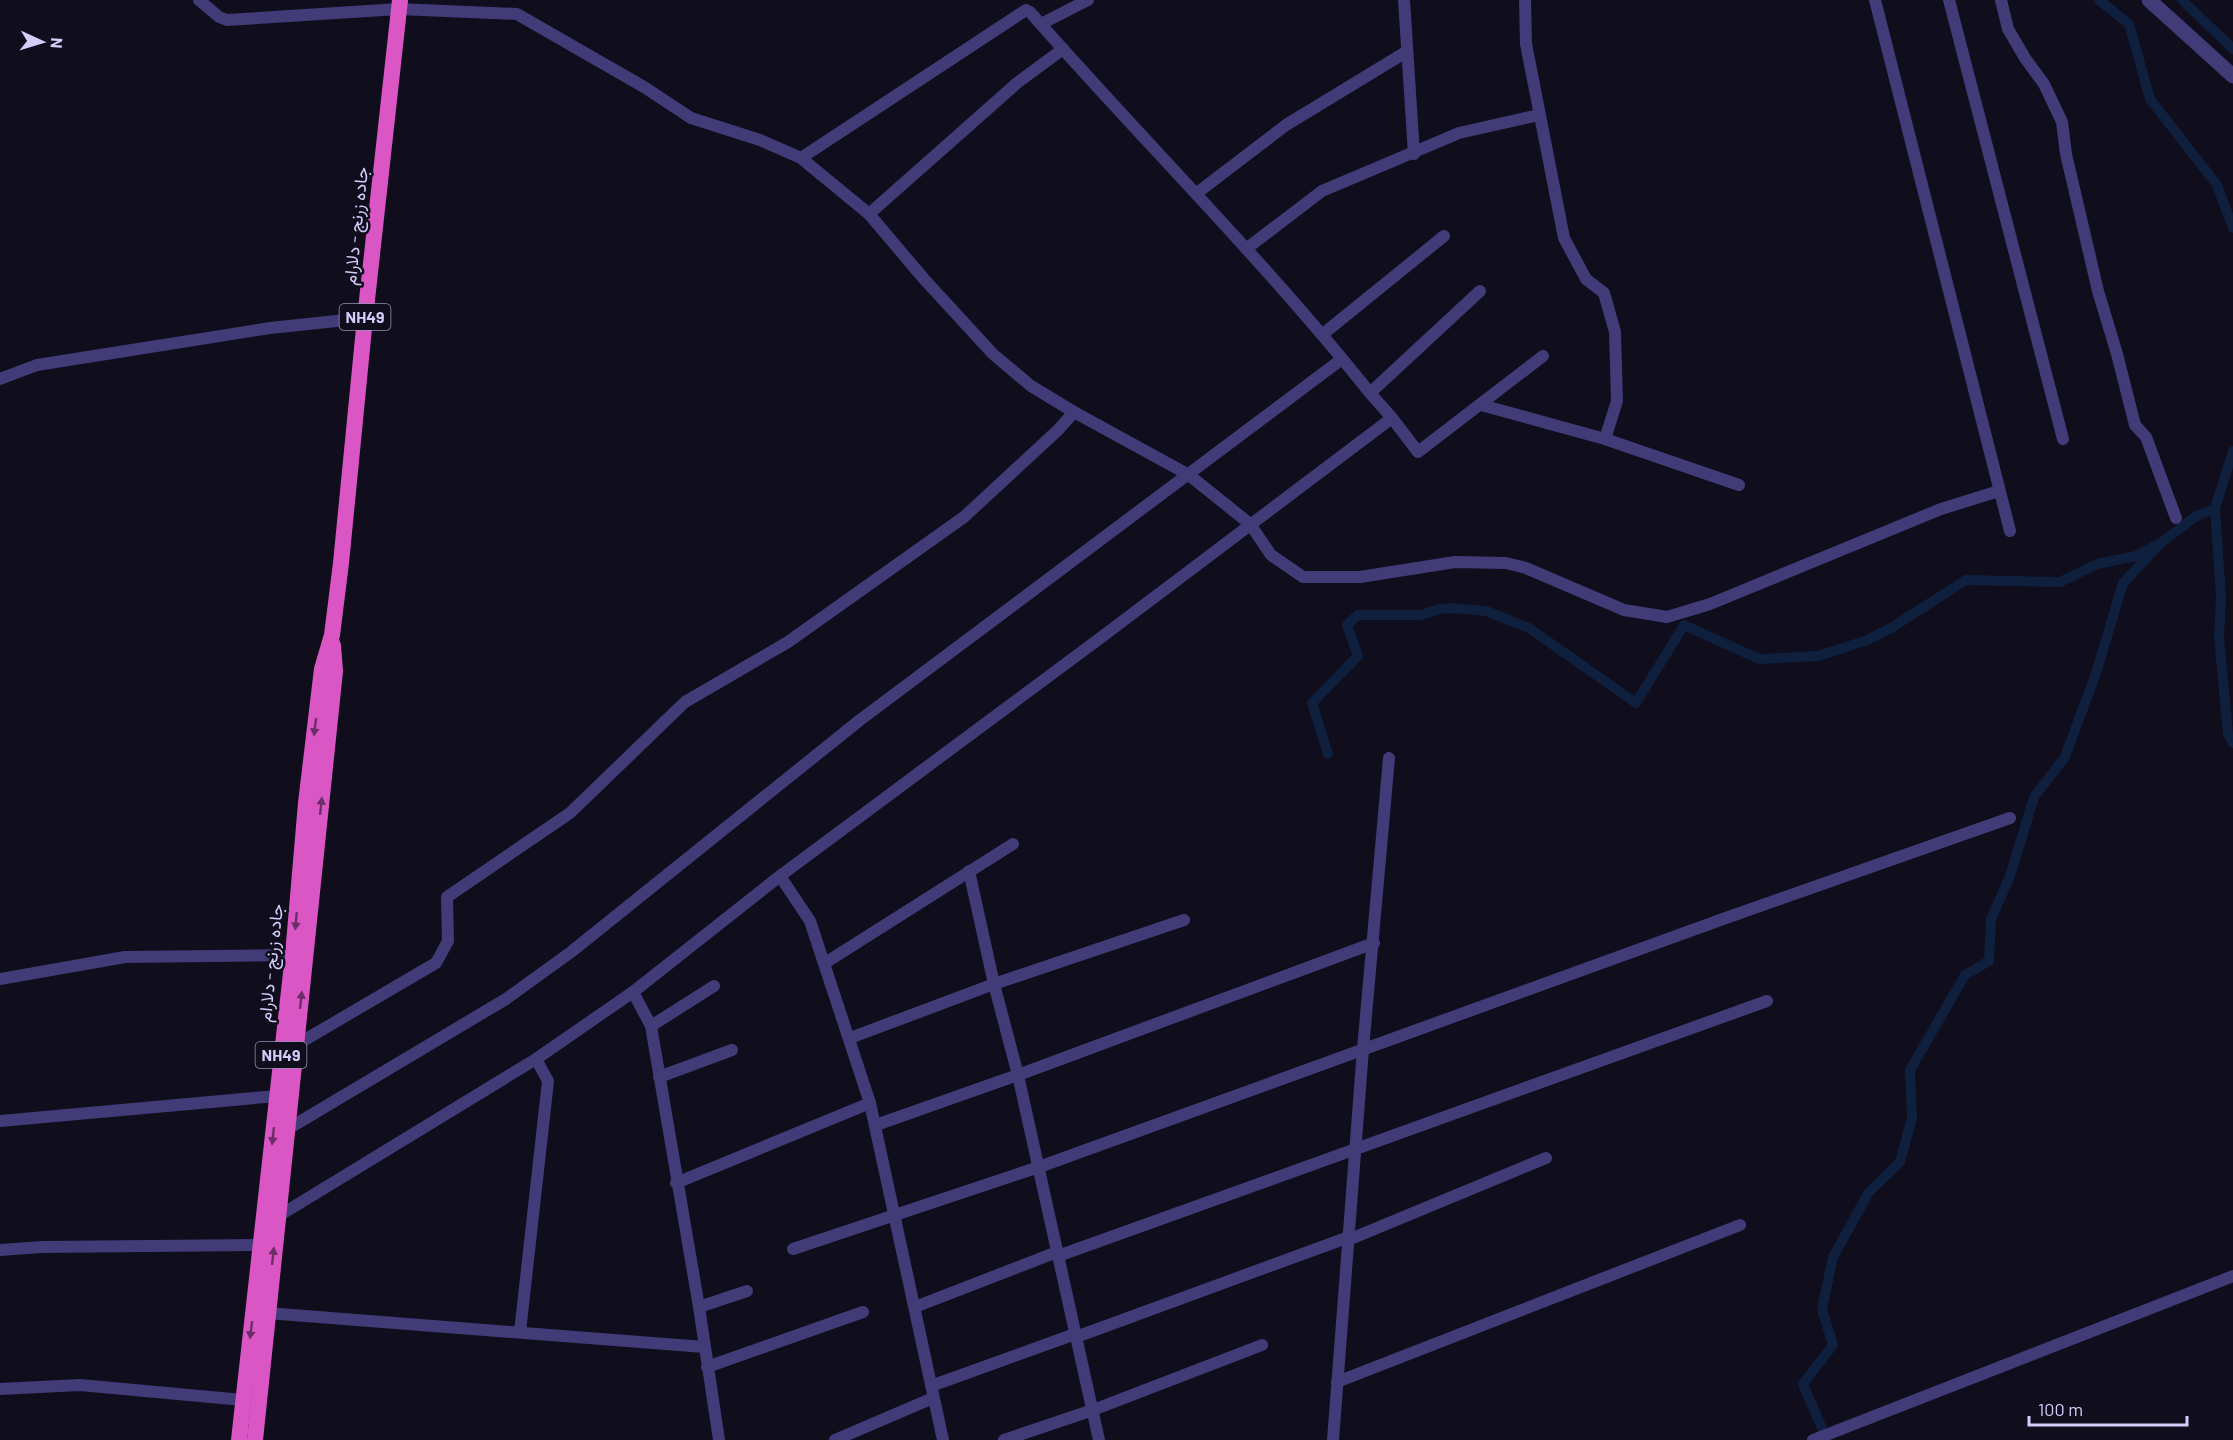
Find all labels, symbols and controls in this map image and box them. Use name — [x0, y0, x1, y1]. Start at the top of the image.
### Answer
north arrow — [12, 12, 72, 72]
text: N — [48, 37, 67, 49]
street label: جاده زرنج - دلارام — [338, 166, 374, 286]
road number: NH49 — [340, 304, 391, 330]
one-way arrow — [310, 718, 320, 737]
one-way arrow — [316, 796, 326, 815]
street label: جاده زرنج - دلارام — [253, 903, 289, 1023]
one-way arrow — [291, 912, 301, 931]
one-way arrow — [296, 990, 306, 1009]
road number: NH49 — [256, 1042, 306, 1068]
one-way arrow — [268, 1127, 277, 1146]
one-way arrow — [268, 1247, 278, 1266]
one-way arrow — [247, 1320, 256, 1339]
scale bar — [2029, 1389, 2186, 1427]
text: 100 m — [2038, 1398, 2083, 1420]

